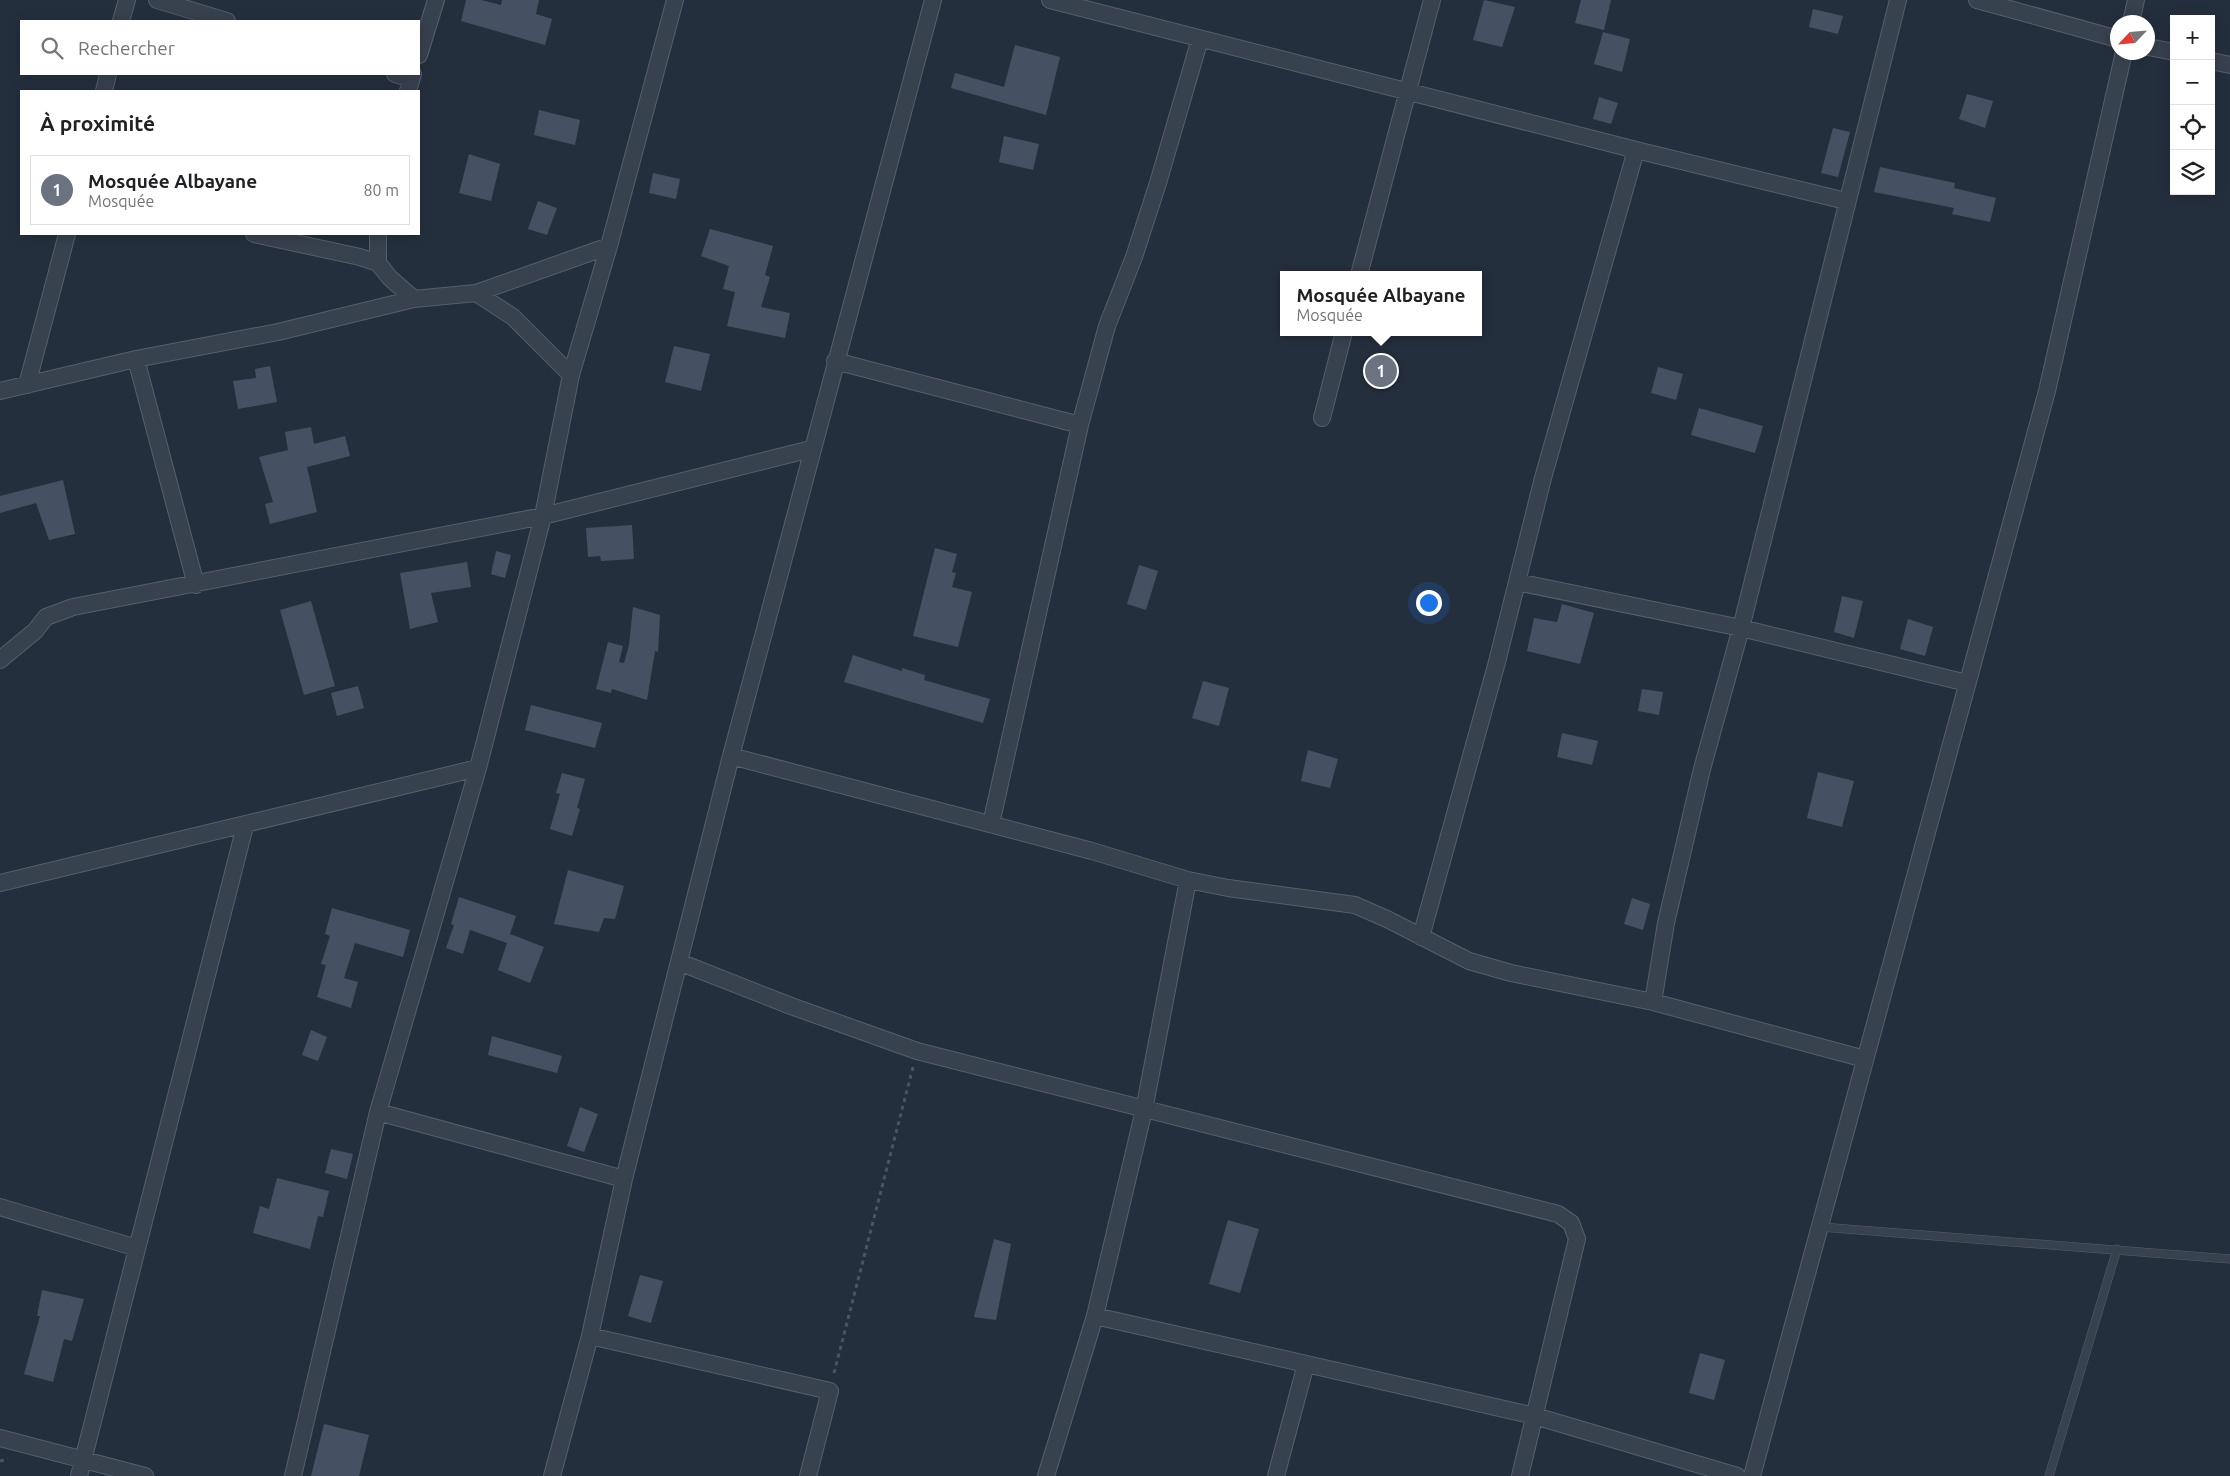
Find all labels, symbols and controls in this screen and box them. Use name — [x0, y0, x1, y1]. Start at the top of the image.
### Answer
north arrow — [2110, 15, 2155, 60]
map controls — [2170, 15, 2215, 195]
button: + — [2170, 15, 2215, 60]
search box — [20, 20, 420, 75]
icon: search — [38, 34, 66, 62]
text: Rechercher — [78, 37, 175, 59]
button: − — [2170, 60, 2215, 105]
button: locate — [2170, 105, 2215, 150]
text: À proximité — [40, 111, 155, 135]
button: layers — [2170, 150, 2215, 195]
text: Mosquée Albayane — [88, 170, 257, 192]
text: 1 — [52, 181, 62, 199]
text: 80 m — [363, 181, 399, 199]
text: Mosquée — [88, 192, 154, 210]
popup — [1280, 271, 1482, 336]
text: Mosquée Albayane — [1296, 284, 1466, 306]
text: Mosquée — [1296, 306, 1363, 324]
pin: 1 — [1365, 352, 1397, 390]
your location — [1416, 590, 1442, 616]

